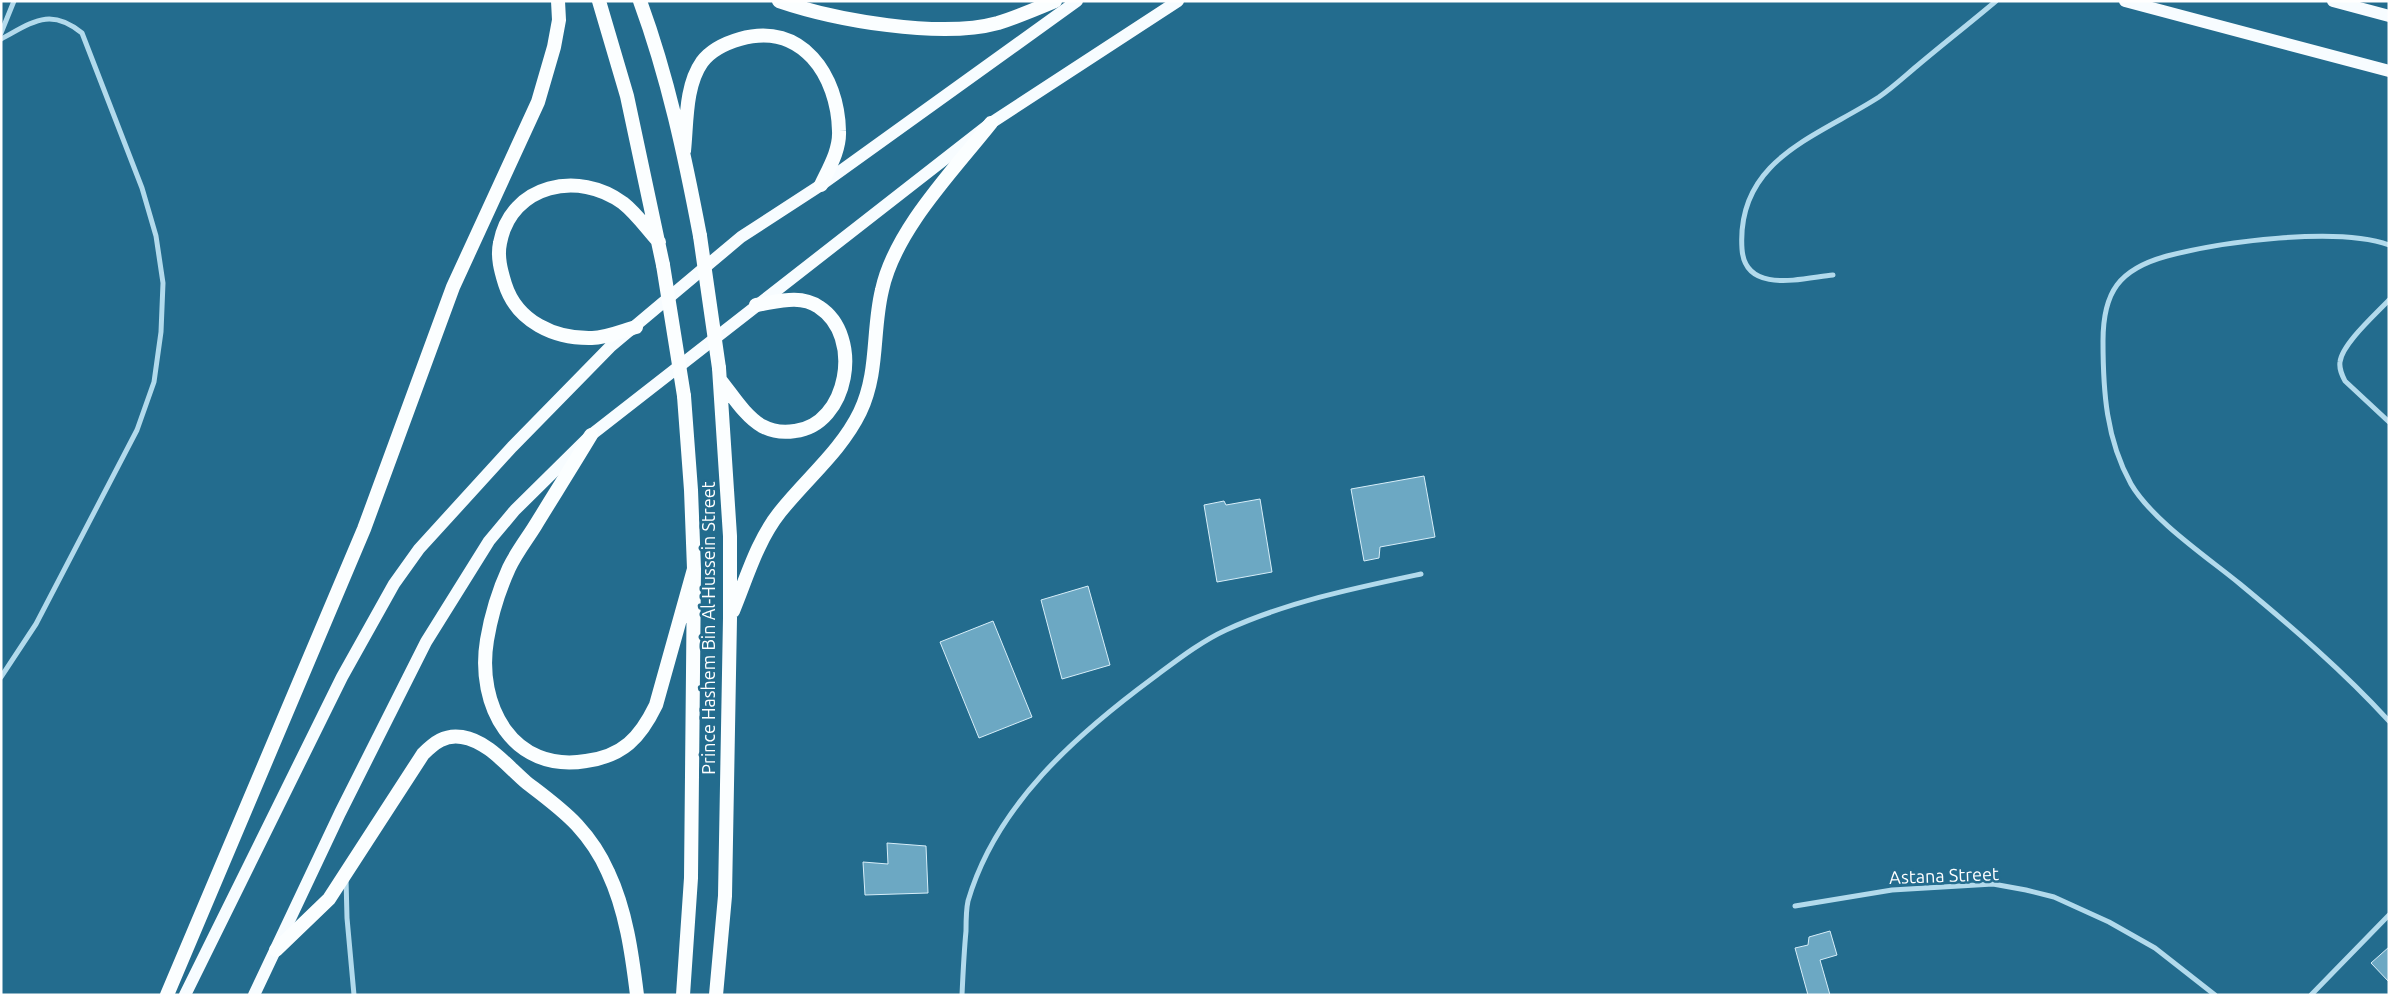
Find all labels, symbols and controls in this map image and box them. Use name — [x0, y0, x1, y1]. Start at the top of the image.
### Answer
street label: Prince Hashem Bin Al-Hussein Street — [698, 481, 718, 775]
street label: Astana Street — [1889, 863, 1999, 887]

